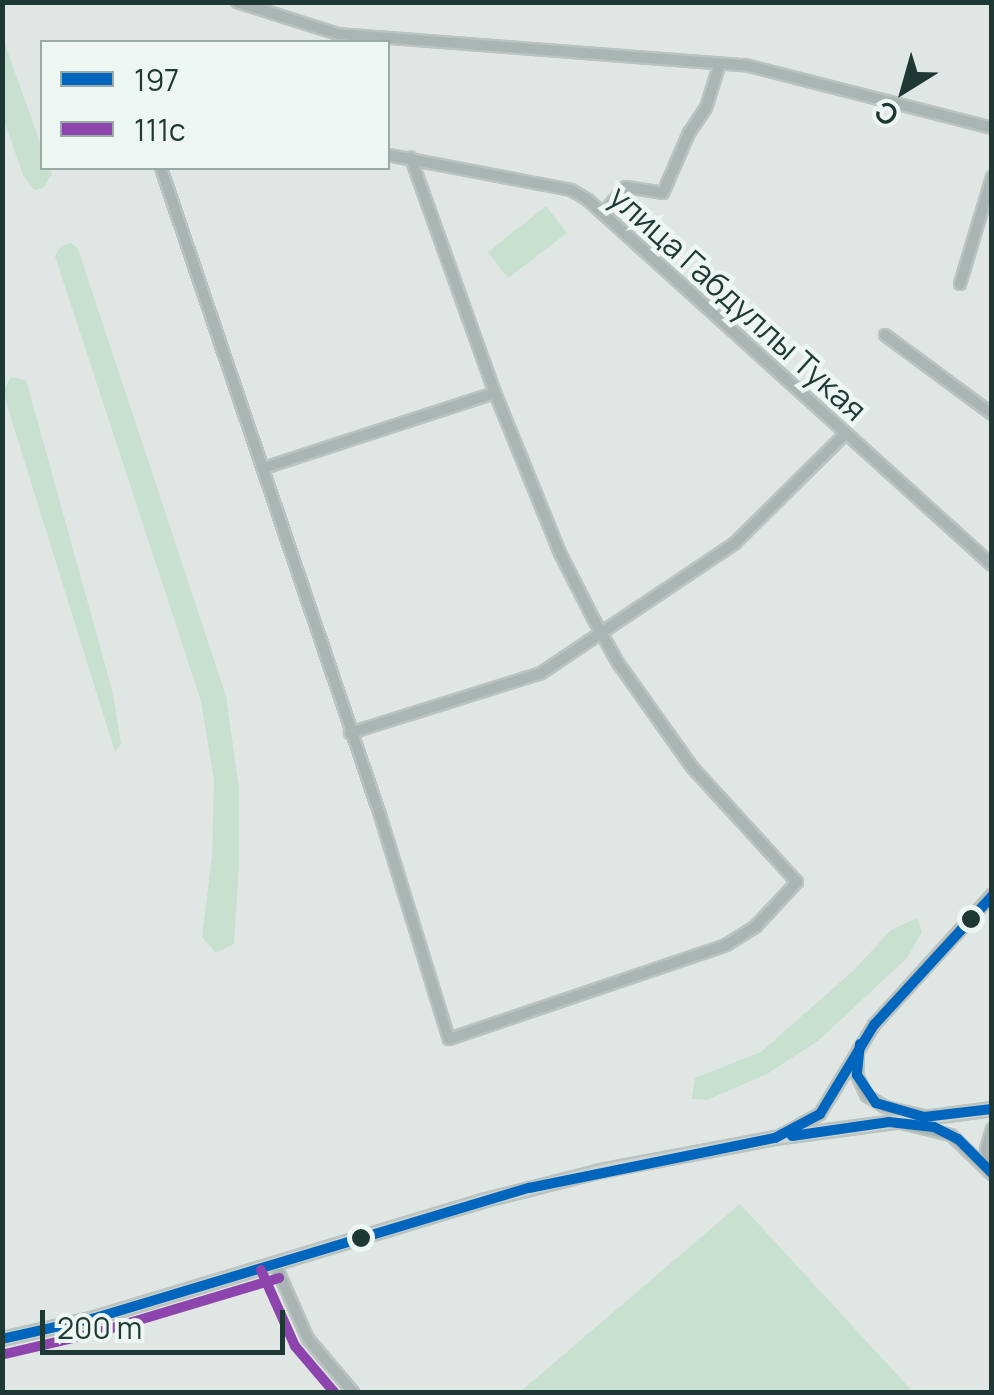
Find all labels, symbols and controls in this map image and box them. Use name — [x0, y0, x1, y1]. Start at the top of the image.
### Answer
legend — [40, 40, 390, 170]
north arrow — [854, 40, 954, 140]
text: 197 — [134, 59, 179, 100]
text: С — [866, 93, 906, 135]
text: 111с — [134, 109, 186, 150]
street label: улица Габдуллы Тукая — [601, 177, 875, 429]
unlabelled marker — [961, 909, 981, 929]
unlabelled marker — [351, 1228, 371, 1248]
scale bar — [45, 1290, 290, 1352]
text: 200 m — [57, 1307, 142, 1348]

